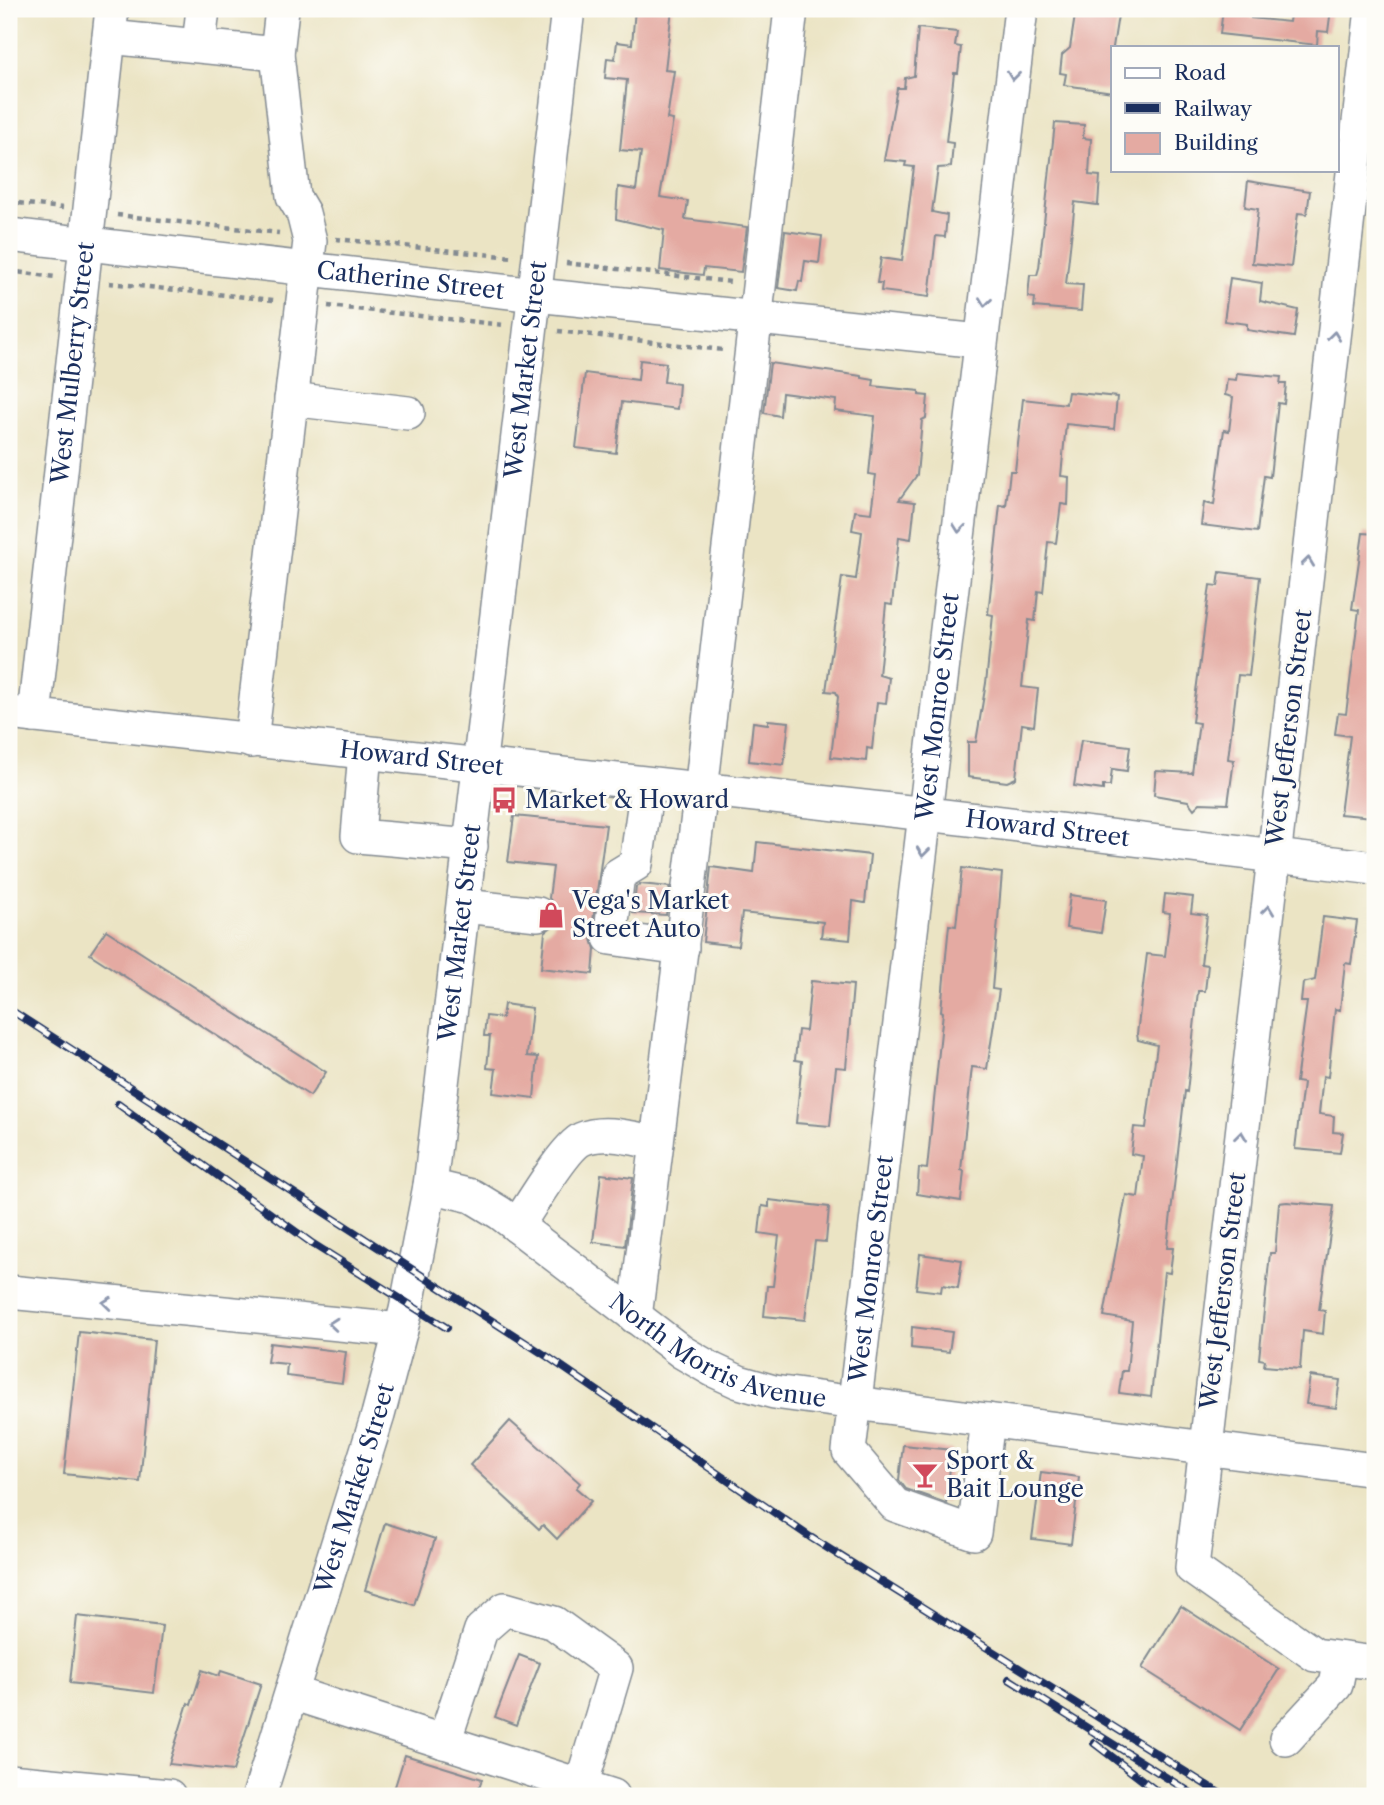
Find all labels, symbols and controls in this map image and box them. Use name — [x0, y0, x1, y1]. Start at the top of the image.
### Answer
legend — [1111, 46, 1338, 172]
text: Road — [1174, 60, 1226, 85]
one-way arrow — [1005, 71, 1020, 82]
text: Railway — [1174, 96, 1252, 121]
text: Building — [1174, 130, 1259, 155]
street label: West Mulberry Street — [45, 240, 100, 487]
street label: Catherine Street — [315, 255, 506, 305]
street label: West Market Street — [498, 259, 552, 481]
one-way arrow — [977, 296, 992, 308]
one-way arrow — [1327, 330, 1342, 342]
one-way arrow — [952, 522, 967, 534]
one-way arrow — [1301, 556, 1316, 568]
street label: West Monroe Street — [909, 591, 965, 823]
street label: West Jefferson Street — [1259, 607, 1318, 849]
street label: Howard Street — [338, 734, 506, 781]
bus stop icon: Market & Howard — [489, 785, 519, 815]
place label: Market & Howard — [525, 785, 729, 814]
street label: Howard Street — [964, 804, 1132, 852]
street label: West Market Street — [432, 822, 486, 1044]
one-way arrow — [915, 846, 930, 858]
place label: Vega's Market Street Auto — [571, 886, 730, 943]
shop icon: Vega's Market Street Auto — [536, 900, 566, 930]
one-way arrow — [1260, 904, 1275, 915]
one-way arrow — [1234, 1130, 1249, 1142]
street label: West Monroe Street — [842, 1153, 899, 1385]
street label: West Jefferson Street — [1193, 1170, 1252, 1412]
street label: North Morris Avenue — [604, 1287, 828, 1413]
one-way arrow — [101, 1295, 113, 1310]
one-way arrow — [328, 1317, 339, 1332]
street label: West Market Street — [308, 1379, 400, 1598]
place label: Sport & Bait Lounge — [946, 1446, 1084, 1503]
bar icon: Sport & Bait Lounge — [910, 1460, 940, 1490]

